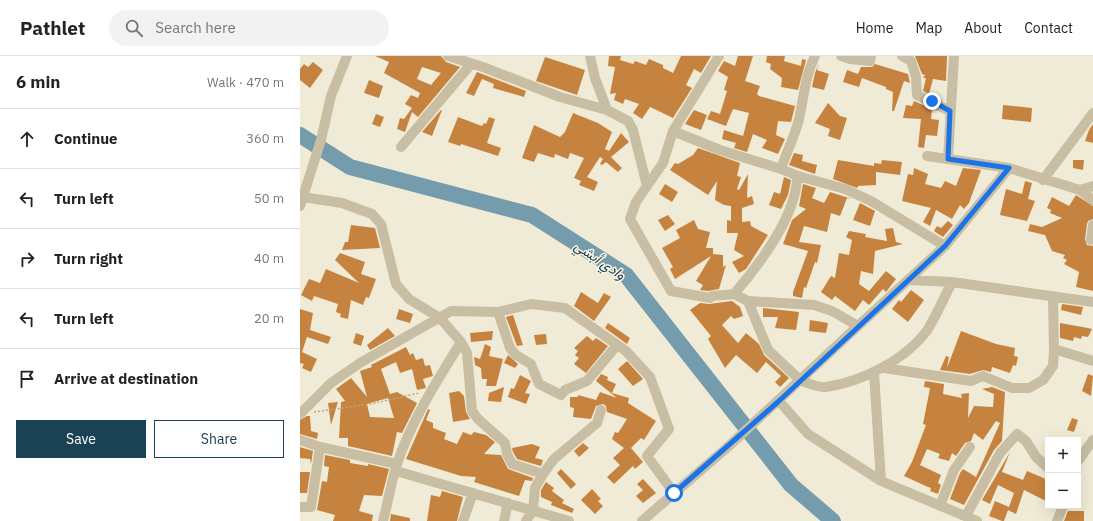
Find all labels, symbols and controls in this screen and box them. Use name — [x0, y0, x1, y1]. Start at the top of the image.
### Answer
search box — [109, 10, 389, 46]
text: Pathlet — [20, 16, 85, 40]
icon: search — [123, 17, 145, 39]
text: Search here — [155, 18, 236, 37]
text: Home — [856, 19, 893, 37]
text: Map — [915, 19, 942, 37]
text: About — [964, 19, 1002, 37]
text: Contact — [1024, 19, 1073, 37]
text: 6 min — [16, 71, 60, 93]
text: Walk · 470 m — [207, 74, 284, 91]
route end — [923, 92, 941, 110]
icon: ahead — [16, 128, 38, 150]
text: Continue — [54, 129, 118, 148]
text: 360 m — [246, 130, 284, 147]
icon: left — [16, 188, 38, 210]
text: Turn left — [54, 189, 114, 208]
text: 50 m — [254, 190, 284, 207]
water label: وادي أبشي — [569, 236, 630, 286]
icon: right — [16, 248, 38, 270]
text: Turn right — [54, 249, 123, 268]
text: 40 m — [254, 250, 284, 267]
icon: left — [16, 308, 38, 330]
text: Turn left — [54, 309, 114, 328]
text: 20 m — [254, 310, 284, 327]
icon: arrive — [16, 368, 38, 390]
text: Arrive at destination — [54, 369, 198, 388]
button: Save — [16, 420, 146, 458]
button: Share — [154, 420, 284, 458]
map controls — [1045, 437, 1081, 509]
button: + — [1045, 437, 1081, 473]
button: − — [1045, 473, 1081, 509]
route start — [665, 484, 683, 502]

